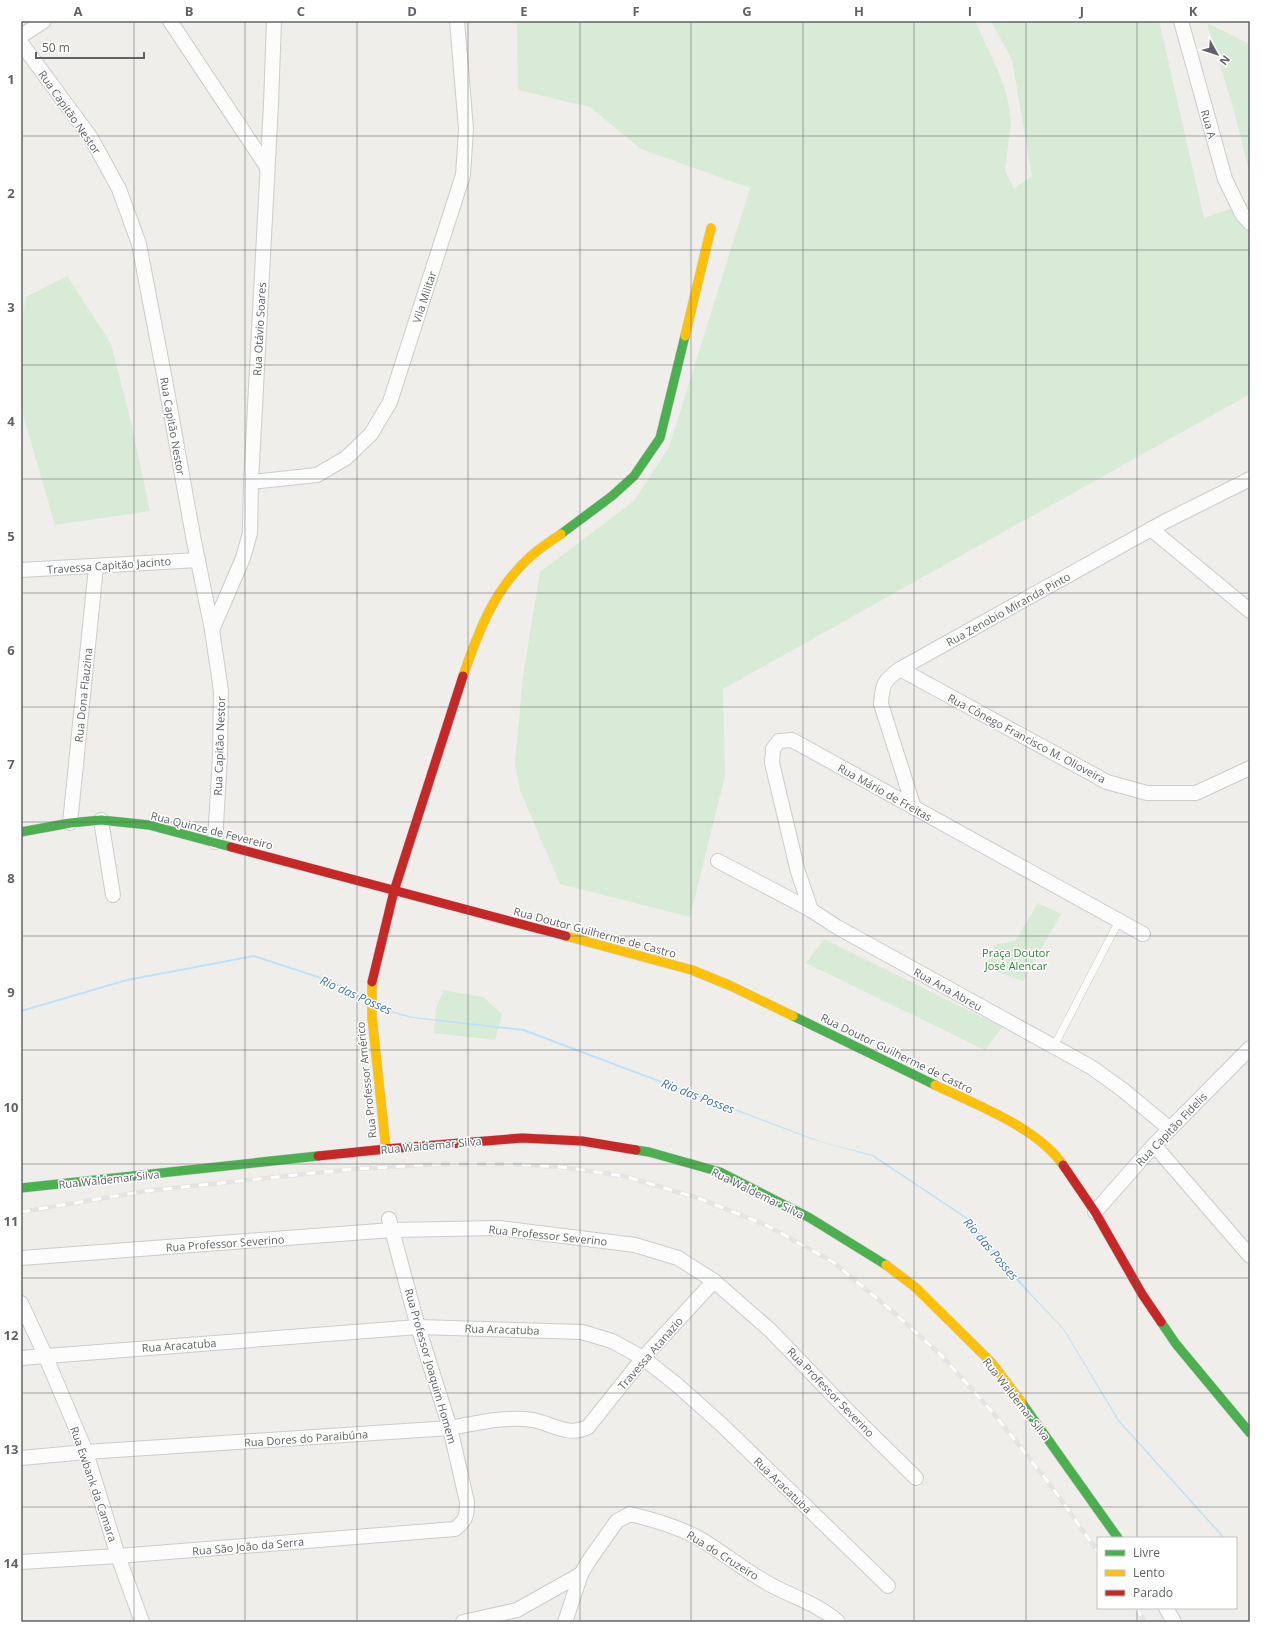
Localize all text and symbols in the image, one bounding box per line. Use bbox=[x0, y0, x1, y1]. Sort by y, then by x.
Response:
text: A bbox=[74, 2, 83, 20]
text: B bbox=[185, 2, 194, 20]
text: C bbox=[297, 2, 305, 20]
text: D bbox=[407, 2, 417, 20]
text: E bbox=[520, 2, 528, 20]
text: F bbox=[632, 2, 640, 20]
text: G bbox=[742, 2, 752, 20]
text: H bbox=[854, 2, 864, 20]
text: I bbox=[968, 2, 972, 20]
text: J bbox=[1079, 2, 1084, 20]
text: K bbox=[1189, 2, 1198, 20]
scale bar bbox=[36, 34, 144, 60]
north arrow bbox=[1197, 34, 1237, 74]
text: 50 m bbox=[42, 39, 70, 56]
text: N bbox=[1217, 52, 1234, 69]
street label: Rua Capitão Nestor bbox=[35, 67, 105, 157]
text: 1 bbox=[7, 70, 15, 88]
street label: Rua A bbox=[1198, 108, 1220, 140]
text: 2 bbox=[7, 184, 15, 202]
street label: Vila Militar bbox=[409, 269, 440, 325]
street label: Rua Otávio Soares bbox=[249, 282, 269, 376]
text: 3 bbox=[7, 298, 15, 316]
street label: Rua Capitão Nestor bbox=[157, 376, 189, 477]
text: 4 bbox=[7, 412, 15, 430]
text: 5 bbox=[7, 527, 15, 545]
street label: Travessa Capitão Jacinto bbox=[47, 553, 172, 577]
street label: Rua Zenobio Miranda Pinto bbox=[943, 568, 1073, 649]
text: 6 bbox=[7, 641, 15, 659]
street label: Rua Dona Flauzina bbox=[71, 647, 95, 743]
street label: Rua Cônego Francisco M. Olioveira bbox=[945, 690, 1109, 786]
street label: Rua Capitão Nestor bbox=[210, 696, 228, 796]
text: 7 bbox=[7, 755, 15, 773]
street label: Rua Mário de Freitas bbox=[835, 760, 935, 824]
street label: Rua Quinze de Fevereiro bbox=[149, 808, 275, 853]
text: 8 bbox=[7, 869, 15, 887]
street label: Rua Doutor Guilherme de Castro bbox=[512, 903, 678, 961]
park label: Praça Doutor José Alencar bbox=[982, 945, 1050, 973]
street label: Rua Ana Abreu bbox=[911, 964, 985, 1014]
water label: Rio das Posses bbox=[317, 972, 395, 1018]
text: 9 bbox=[7, 983, 15, 1001]
street label: Rua Doutor Guilherme de Castro bbox=[818, 1009, 976, 1097]
street label: Rua Professor Américo bbox=[352, 1021, 380, 1139]
water label: Rio das Posses bbox=[659, 1074, 737, 1118]
street label: Rua Capitão Fidelis bbox=[1132, 1089, 1210, 1169]
text: 10 bbox=[4, 1098, 18, 1116]
street label: Rua Waldemar Silva bbox=[380, 1133, 482, 1157]
street label: Rua Waldemar Silva bbox=[709, 1164, 807, 1222]
street label: Rua Waldemar Silva bbox=[58, 1166, 160, 1192]
text: 11 bbox=[4, 1212, 18, 1230]
water label: Rio das Posses bbox=[960, 1214, 1022, 1284]
street label: Rua Professor Severino bbox=[488, 1221, 608, 1249]
street label: Rua Professor Severino bbox=[165, 1231, 285, 1255]
street label: Rua Professor Joaquim Homem bbox=[402, 1287, 460, 1445]
street label: Travessa Atanazio bbox=[614, 1313, 686, 1393]
street label: Rua Aracatuba bbox=[464, 1320, 540, 1338]
text: 12 bbox=[4, 1326, 19, 1344]
street label: Rua Aracatuba bbox=[141, 1335, 217, 1355]
street label: Rua Professor Severino bbox=[784, 1344, 878, 1440]
street label: Rua Waldemar Silva bbox=[980, 1354, 1054, 1444]
street label: Rua Ewbank da Camara bbox=[67, 1424, 121, 1544]
street label: Rua Dores do Paraibúna bbox=[243, 1426, 369, 1450]
text: 13 bbox=[4, 1440, 18, 1458]
street label: Rua Aracatuba bbox=[751, 1454, 815, 1516]
street label: Rua do Cruzeiro bbox=[684, 1527, 762, 1583]
street label: Rua São João da Serra bbox=[191, 1534, 305, 1558]
legend bbox=[1097, 1537, 1237, 1609]
text: Livre bbox=[1133, 1544, 1160, 1561]
text: 14 bbox=[4, 1554, 19, 1572]
text: Lento bbox=[1133, 1564, 1165, 1581]
text: Parado bbox=[1133, 1584, 1173, 1601]

